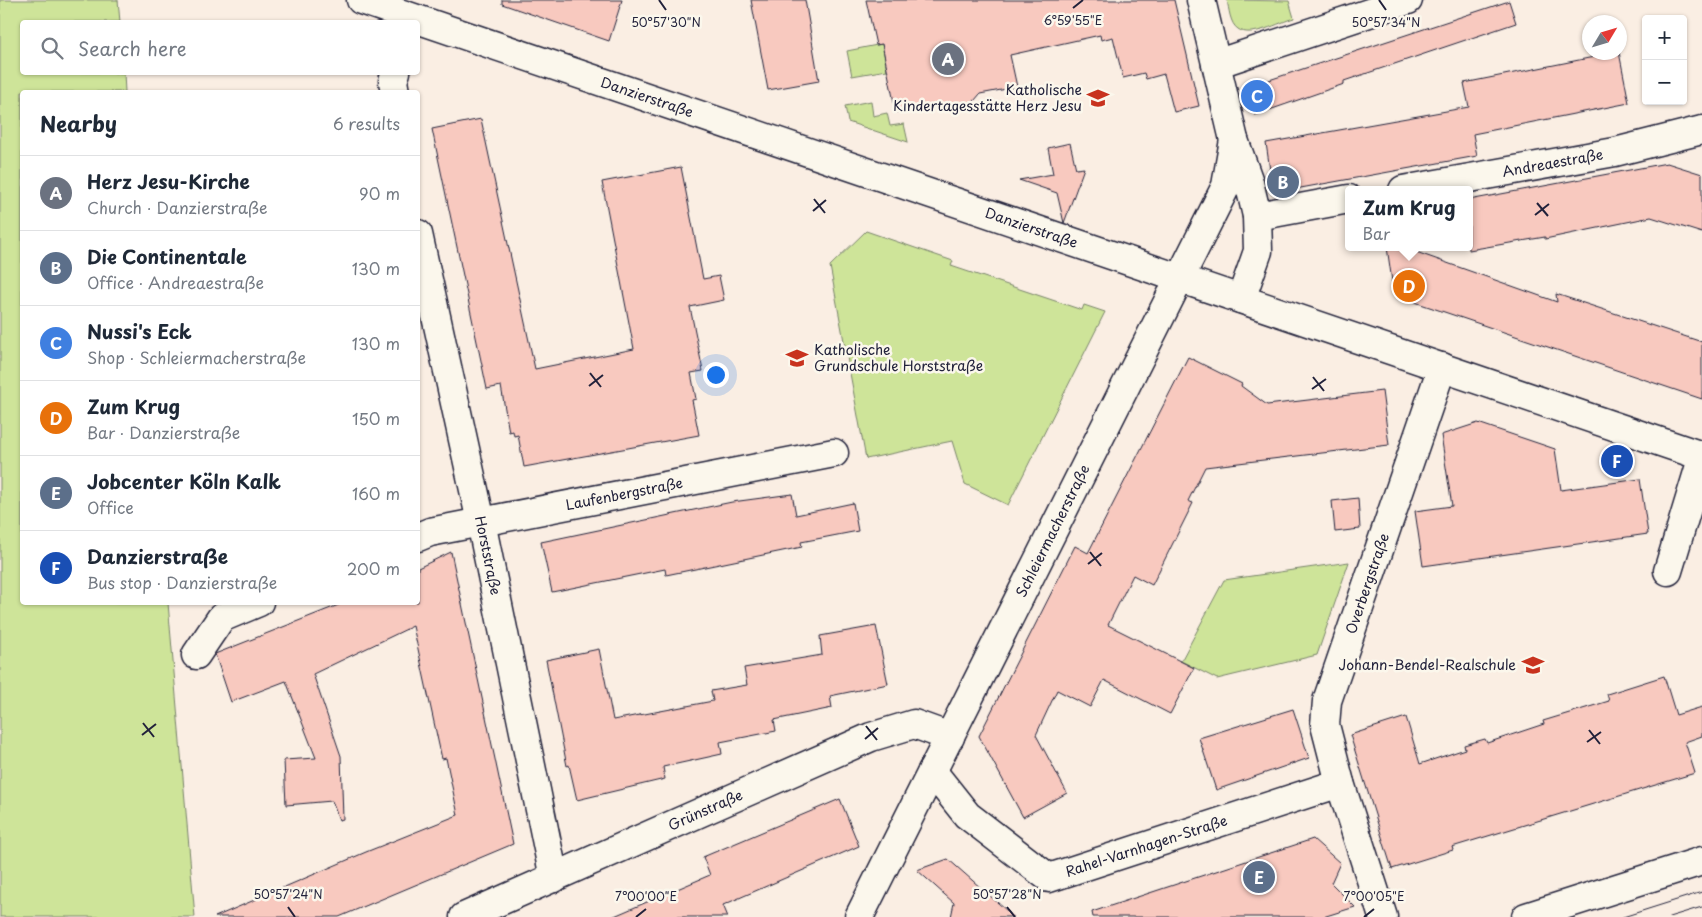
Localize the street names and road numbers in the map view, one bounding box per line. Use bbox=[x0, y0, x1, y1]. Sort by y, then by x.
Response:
street label: Danzierstraße bbox=[598, 71, 696, 122]
street label: Andreaestraße bbox=[1500, 143, 1605, 182]
street label: Danzierstraße bbox=[982, 202, 1081, 253]
street label: Schleiermacherstraße bbox=[1010, 461, 1095, 601]
street label: Laufenbergstraße bbox=[564, 472, 685, 515]
street label: Horststraße bbox=[470, 514, 507, 597]
street label: Overbergstraße bbox=[1340, 530, 1394, 637]
street label: Grünstraße bbox=[665, 784, 746, 835]
street label: Rahel-Varnhagen-Straße bbox=[1062, 810, 1230, 882]

